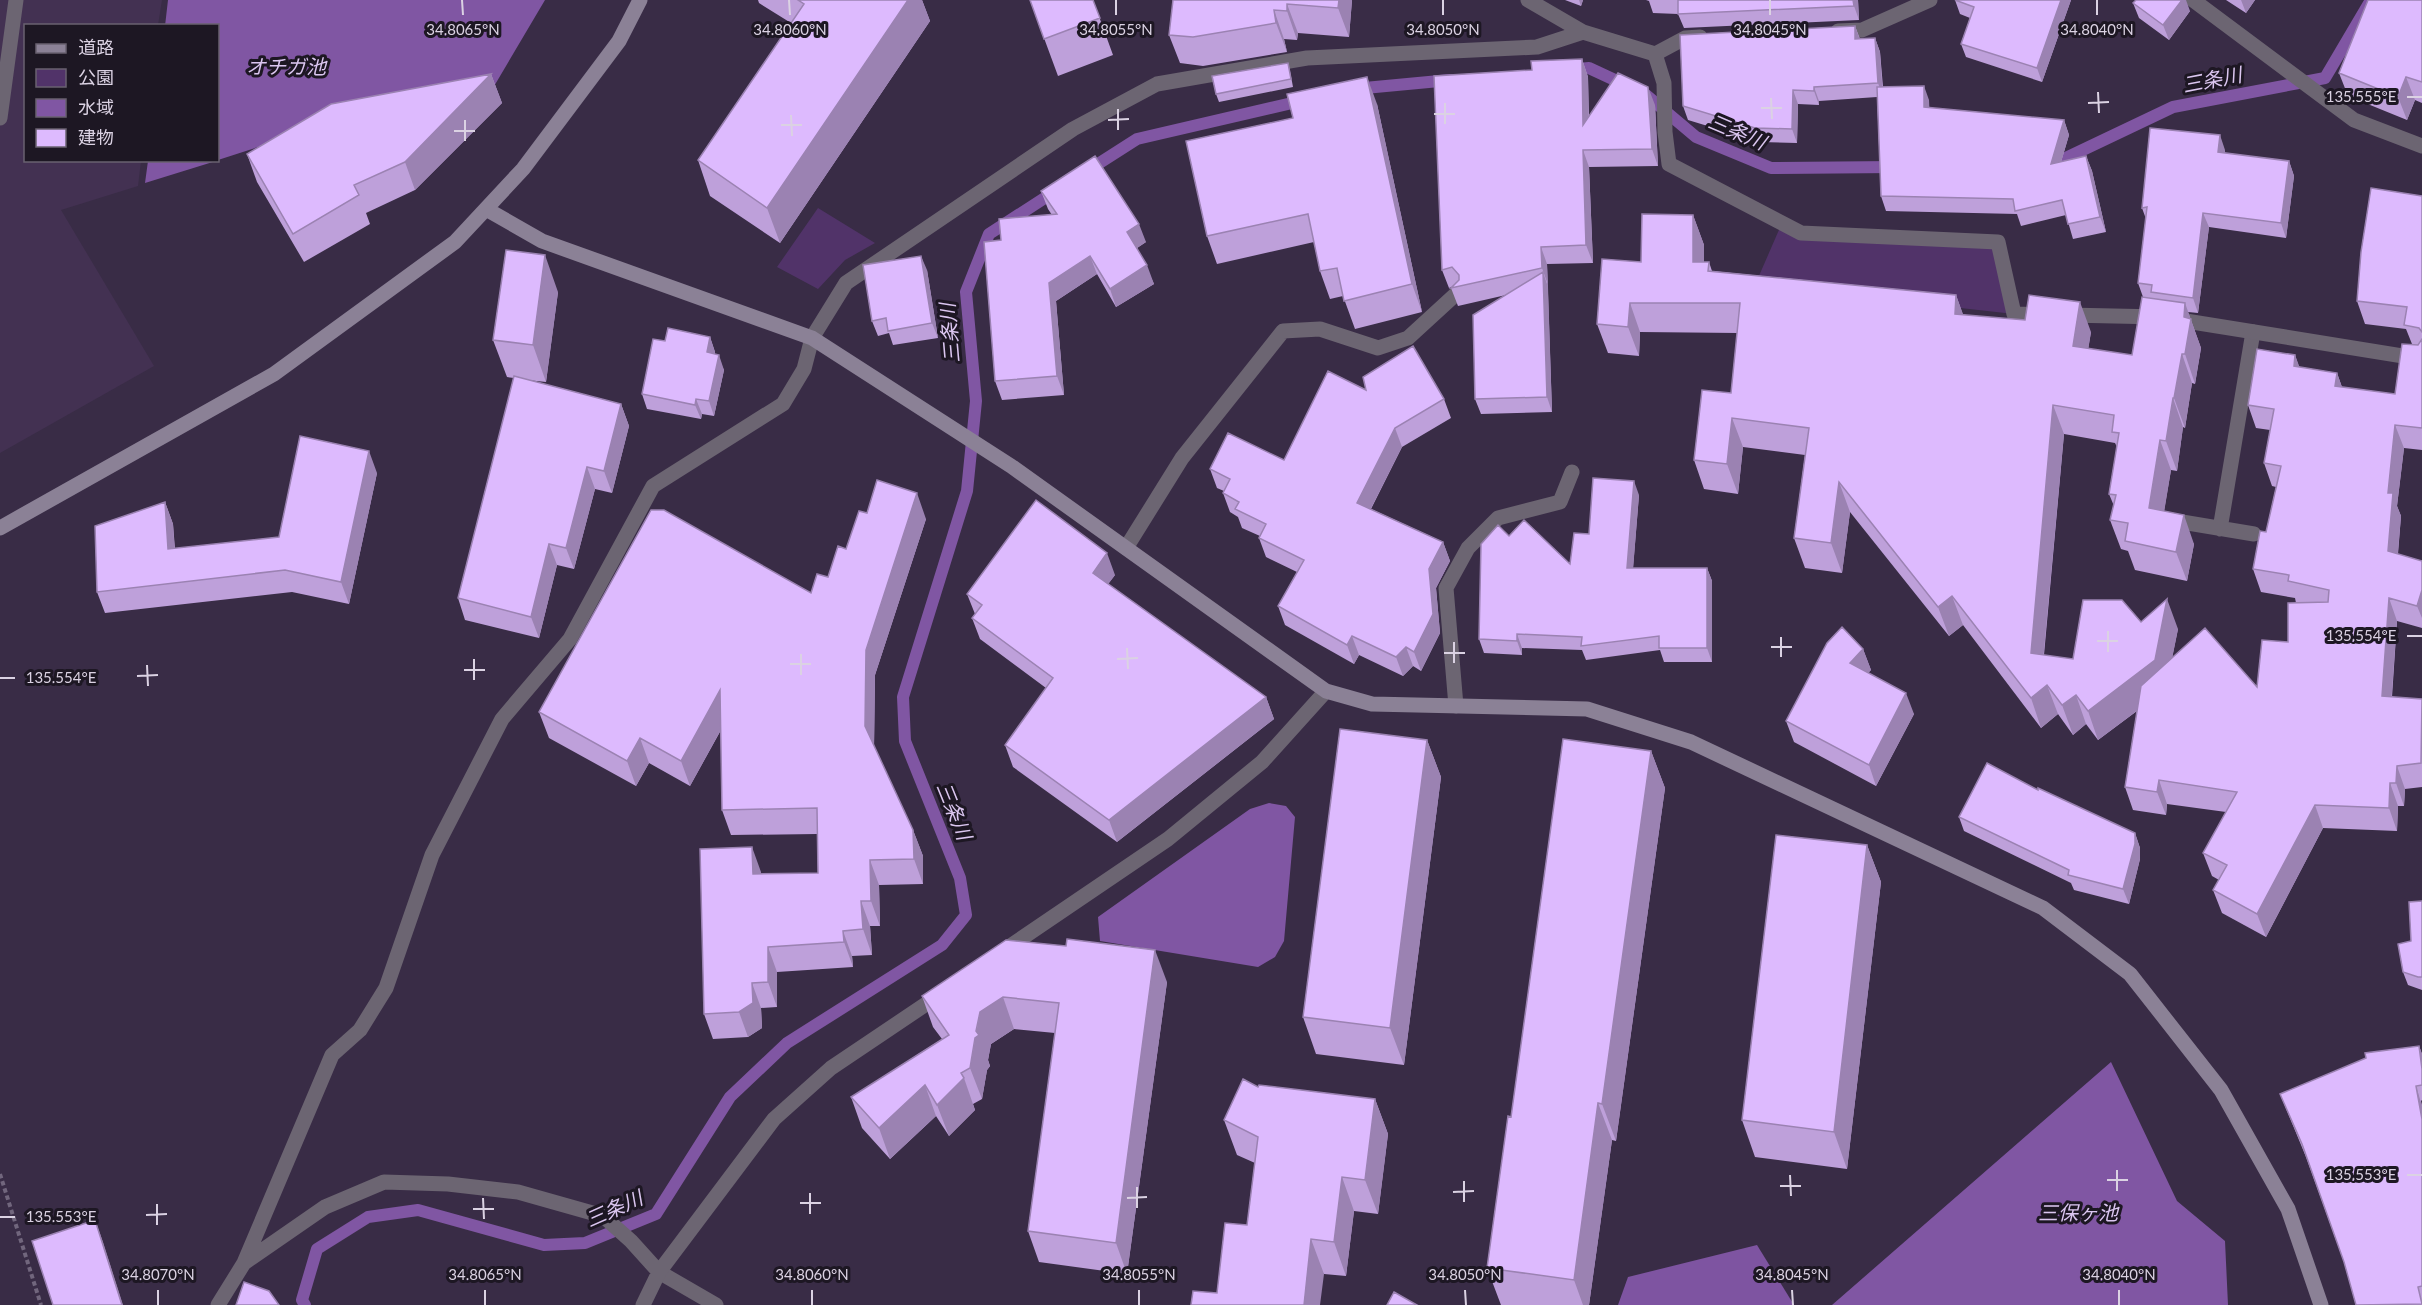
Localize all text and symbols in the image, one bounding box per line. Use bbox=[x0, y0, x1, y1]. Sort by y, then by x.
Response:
text: 34.8065°N bbox=[426, 20, 500, 38]
text: 34.8060°N bbox=[753, 20, 827, 38]
text: 34.8055°N bbox=[1079, 20, 1153, 38]
text: 34.8050°N bbox=[1406, 20, 1480, 38]
text: 34.8045°N bbox=[1733, 20, 1807, 38]
text: 34.8040°N bbox=[2060, 20, 2134, 38]
legend bbox=[24, 24, 219, 162]
text: 道路 bbox=[78, 36, 114, 58]
water label: オチガ池 bbox=[246, 54, 328, 78]
water label: 三条川 bbox=[2180, 61, 2246, 97]
text: 公園 bbox=[78, 66, 114, 88]
text: 135.555°E bbox=[2326, 87, 2396, 105]
text: 水域 bbox=[78, 96, 114, 118]
water label: 三条川 bbox=[1705, 108, 1772, 155]
text: 建物 bbox=[78, 126, 114, 148]
water label: 三条川 bbox=[934, 300, 964, 364]
text: 135.554°E bbox=[2326, 626, 2396, 644]
text: 135.554°E bbox=[26, 668, 96, 686]
water label: 三条川 bbox=[933, 778, 978, 845]
text: 135.553°E bbox=[2326, 1165, 2396, 1183]
water label: 三条川 bbox=[581, 1184, 648, 1231]
water label: 三保ヶ池 bbox=[2038, 1200, 2120, 1224]
text: 135.553°E bbox=[26, 1207, 96, 1225]
text: 34.8070°N bbox=[121, 1265, 195, 1283]
text: 34.8065°N bbox=[448, 1265, 522, 1283]
text: 34.8060°N bbox=[775, 1265, 849, 1283]
text: 34.8055°N bbox=[1102, 1265, 1176, 1283]
text: 34.8050°N bbox=[1428, 1265, 1502, 1283]
text: 34.8045°N bbox=[1755, 1265, 1829, 1283]
text: 34.8040°N bbox=[2082, 1265, 2156, 1283]

